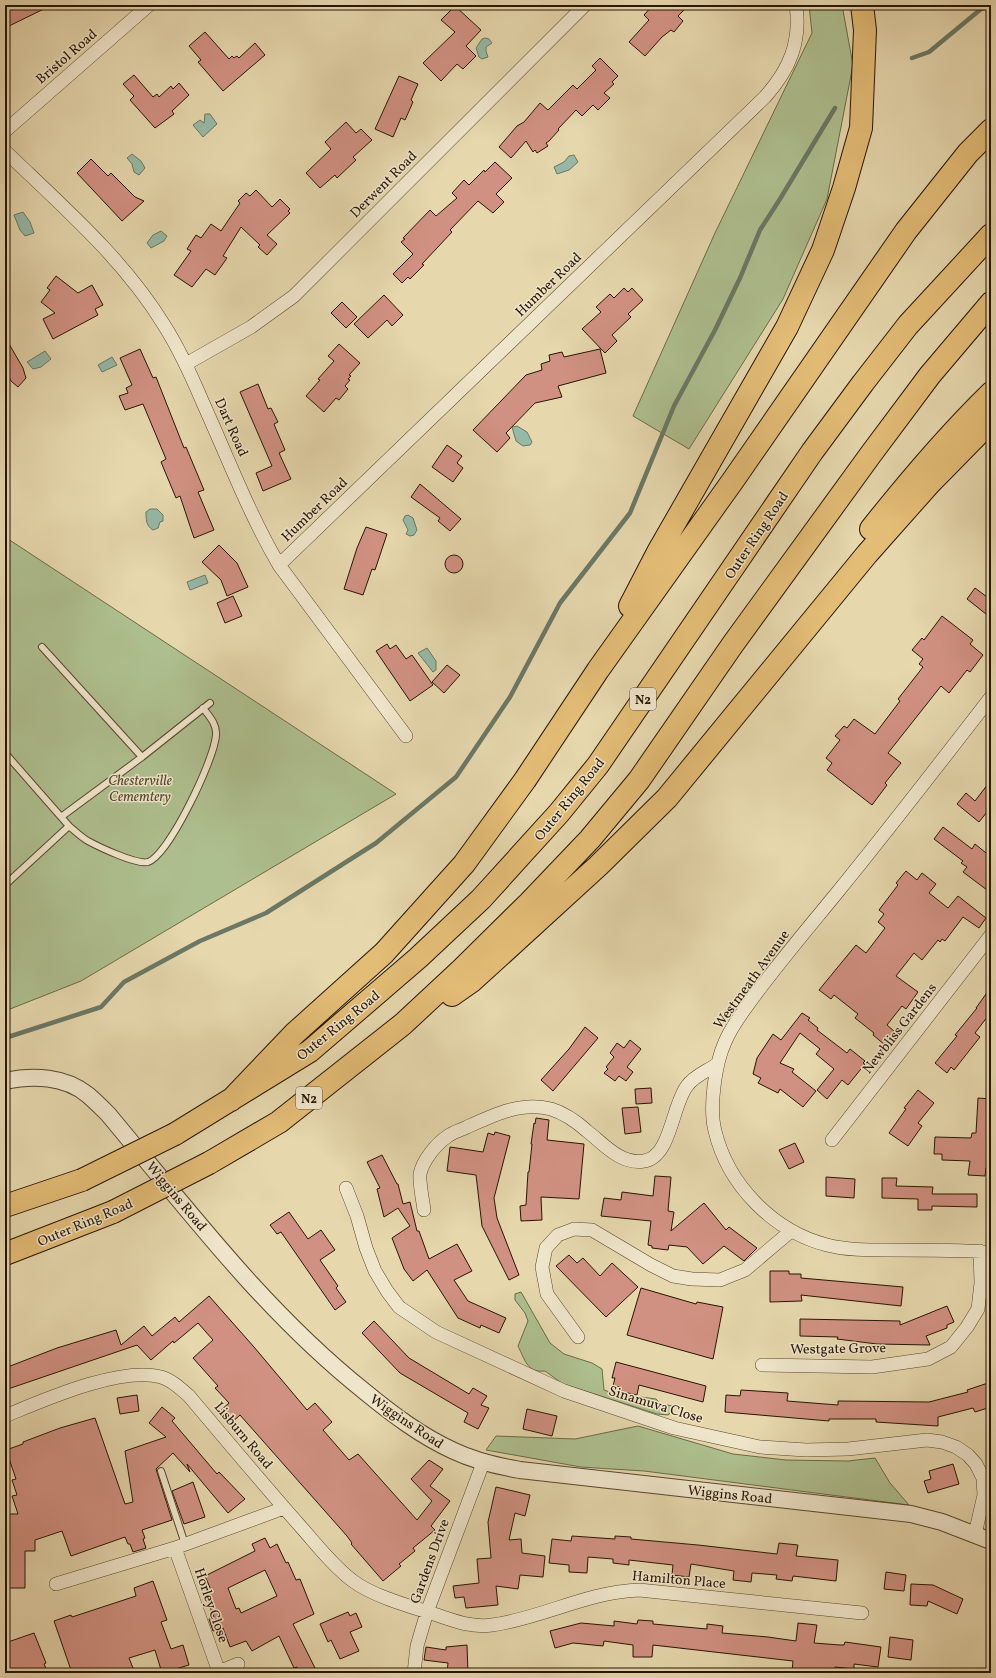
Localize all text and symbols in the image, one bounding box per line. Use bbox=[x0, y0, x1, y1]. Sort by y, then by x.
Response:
street label: Bristol Road bbox=[32, 25, 102, 89]
street label: Derwent Road bbox=[346, 147, 422, 223]
street label: Humber Road bbox=[512, 249, 586, 322]
street label: Dart Road bbox=[209, 395, 252, 460]
street label: Humber Road bbox=[278, 474, 352, 547]
street label: Outer Ring Road bbox=[721, 488, 794, 583]
road number: N2 bbox=[630, 688, 656, 710]
street label: Outer Ring Road bbox=[531, 754, 610, 846]
park label: Chesterville Cememtery bbox=[108, 772, 172, 807]
street label: Westmeath Avenue bbox=[710, 926, 795, 1033]
street label: Newbliss Gardens bbox=[859, 980, 942, 1078]
street label: Outer Ring Road bbox=[293, 987, 385, 1066]
road number: N2 bbox=[296, 1087, 322, 1109]
street label: Wiggins Road bbox=[141, 1158, 211, 1236]
street label: Outer Ring Road bbox=[35, 1195, 136, 1252]
street label: Westgate Grove bbox=[790, 1339, 886, 1360]
street label: Sinamuva Close bbox=[606, 1382, 705, 1429]
street label: Wiggins Road bbox=[366, 1391, 447, 1454]
street label: Lisburn Road bbox=[209, 1398, 277, 1474]
street label: Wiggins Road bbox=[687, 1482, 773, 1509]
street label: Gardens Drive bbox=[406, 1516, 455, 1607]
street label: Horley Close bbox=[189, 1566, 232, 1646]
street label: Hamilton Place bbox=[631, 1567, 727, 1594]

